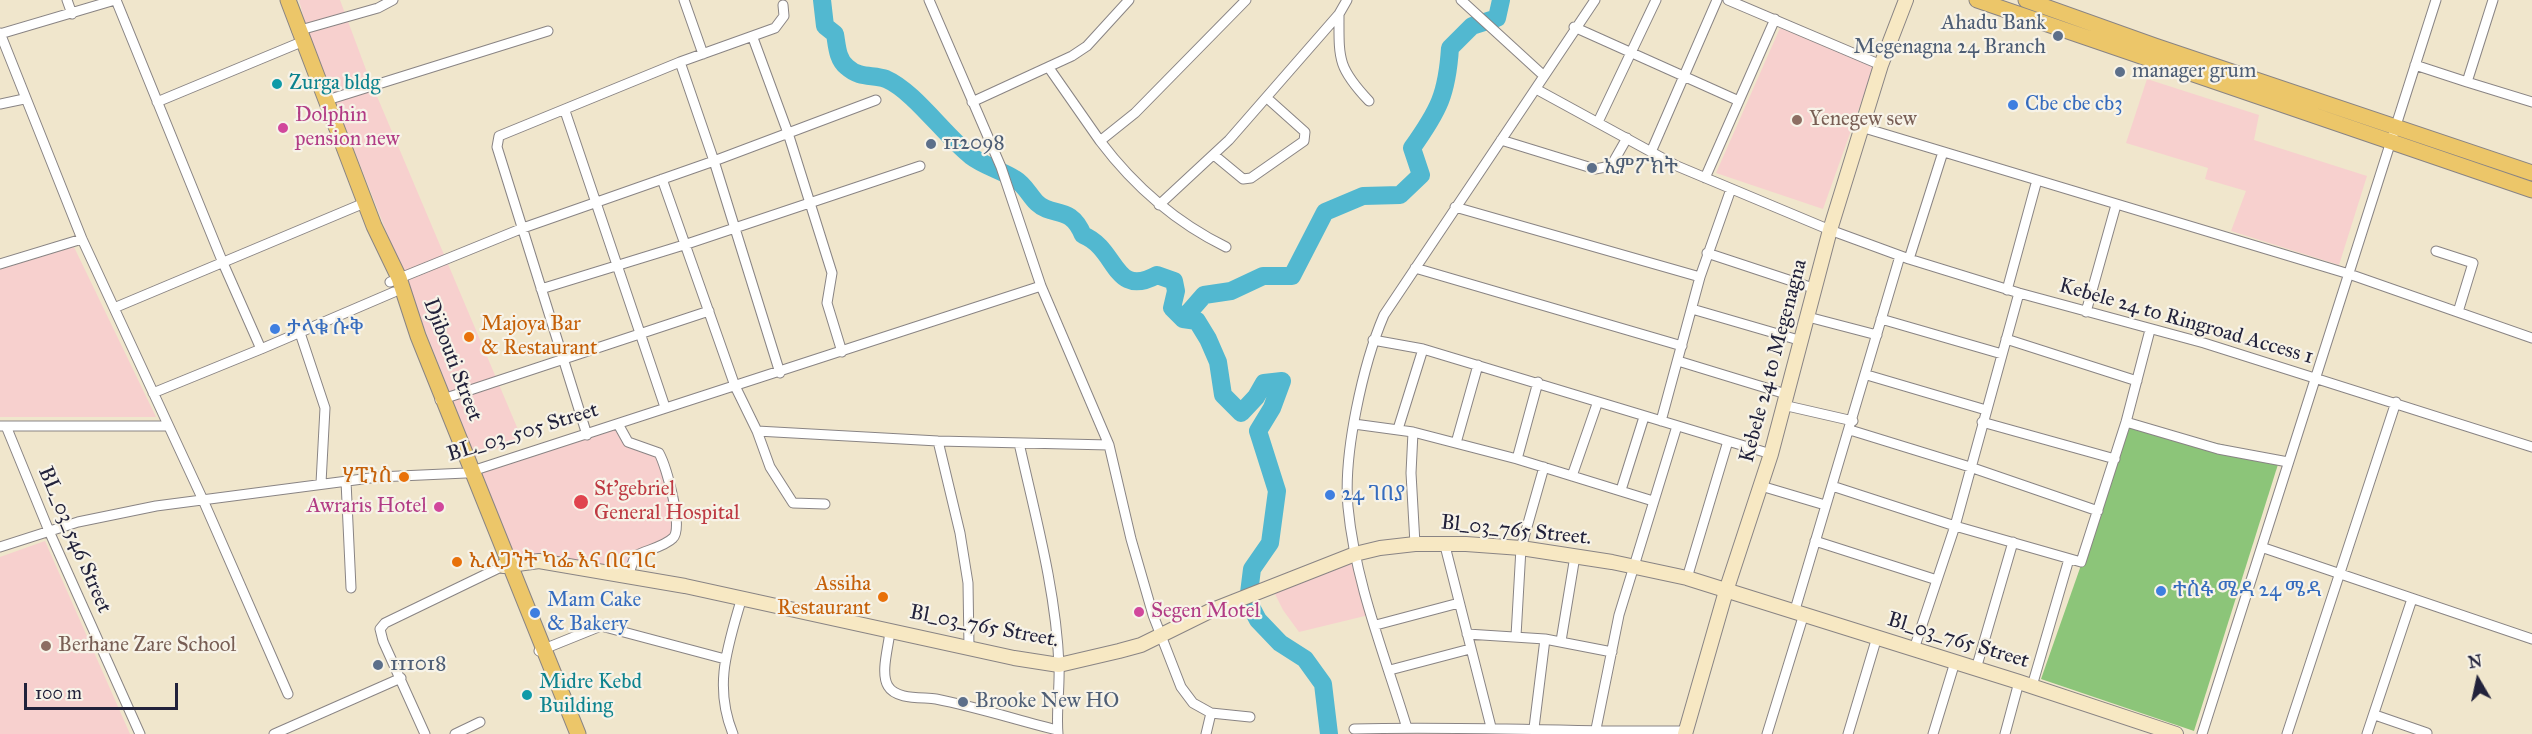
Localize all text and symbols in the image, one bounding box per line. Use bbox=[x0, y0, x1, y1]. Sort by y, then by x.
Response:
place label: Ahadu Bank Megenagna 24 Branch bbox=[1853, 11, 2046, 61]
marker: Ahadu Bank Megenagna 24 Branch bbox=[2051, 29, 2065, 43]
place label: manager grum bbox=[2132, 59, 2256, 85]
marker: manager grum bbox=[2113, 65, 2127, 79]
place label: Zurga bldg bbox=[289, 71, 380, 97]
marker: Zurga bldg bbox=[270, 77, 284, 91]
place label: Cbe cbe cb3 bbox=[2025, 92, 2123, 118]
marker: Cbe cbe cb3 bbox=[2006, 98, 2020, 112]
place label: Dolphin pension new bbox=[295, 103, 399, 153]
place label: Yenegew sew bbox=[1809, 107, 1917, 133]
marker: Yenegew sew bbox=[1790, 113, 1804, 127]
marker: Dolphin pension new bbox=[276, 121, 290, 135]
place label: 112098 bbox=[943, 131, 1005, 157]
marker: 112098 bbox=[924, 137, 938, 151]
place label: ኢምፖክት bbox=[1604, 155, 1678, 181]
marker: ኢምፖክት bbox=[1585, 161, 1599, 175]
street label: Kebele 24 to Megenagna bbox=[1735, 257, 1813, 465]
street label: Kebele 24 to Ringroad Access 1 bbox=[2056, 274, 2316, 370]
street label: Djibouti Street bbox=[417, 295, 487, 425]
place label: Majoya Bar & Restaurant bbox=[481, 312, 597, 362]
place label: ታላቁ ሱቅ bbox=[287, 316, 363, 342]
marker: ታላቁ ሱቅ bbox=[268, 322, 282, 336]
marker: Majoya Bar & Restaurant bbox=[462, 330, 476, 344]
street label: BL_03_505 Street bbox=[444, 398, 602, 468]
street label: BL_03_546 Street bbox=[32, 463, 116, 617]
place label: ሃፒነስ bbox=[342, 464, 392, 490]
marker: ሃፒነስ bbox=[397, 470, 411, 484]
place label: St'gebriel General Hospital bbox=[594, 477, 740, 527]
place label: 24 ገበያ bbox=[1342, 482, 1405, 508]
marker: 24 ገበያ bbox=[1323, 488, 1337, 502]
marker: St'gebriel General Hospital bbox=[572, 493, 590, 511]
place label: Awraris Hotel bbox=[307, 494, 427, 520]
marker: Awraris Hotel bbox=[432, 500, 446, 514]
street label: Bl_03_765 Street. bbox=[1439, 511, 1593, 551]
place label: ኢለጋንት ካፌ እና በርገር bbox=[469, 549, 656, 575]
marker: ኢለጋንት ካፌ እና በርገር bbox=[450, 555, 464, 569]
place label: Assiha Restaurant bbox=[777, 572, 871, 622]
place label: ተስፋ ሜዳ 24 ሜዳ bbox=[2173, 578, 2322, 604]
marker: ተስፋ ሜዳ 24 ሜዳ bbox=[2154, 584, 2168, 598]
place label: Mam Cake & Bakery bbox=[547, 588, 641, 638]
marker: Assiha Restaurant bbox=[876, 590, 890, 604]
place label: Segen Motel bbox=[1151, 599, 1260, 625]
street label: Bl_03_765 Street. bbox=[907, 600, 1061, 654]
marker: Segen Motel bbox=[1132, 605, 1146, 619]
marker: Mam Cake & Bakery bbox=[528, 606, 542, 620]
street label: Bl_03_765 Street bbox=[1884, 607, 2032, 675]
place label: Berhane Zare School bbox=[58, 633, 236, 659]
marker: Berhane Zare School bbox=[39, 639, 53, 653]
north arrow bbox=[2448, 650, 2508, 710]
text: N bbox=[2467, 651, 2483, 672]
place label: 111018 bbox=[390, 652, 446, 678]
marker: 111018 bbox=[371, 658, 385, 672]
place label: Midre Kebd Building bbox=[539, 670, 642, 720]
scale bar bbox=[27, 671, 182, 709]
text: 100 m bbox=[35, 682, 82, 704]
marker: Midre Kebd Building bbox=[520, 688, 534, 702]
place label: Brooke New HO bbox=[975, 689, 1119, 715]
marker: Brooke New HO bbox=[956, 695, 970, 709]

